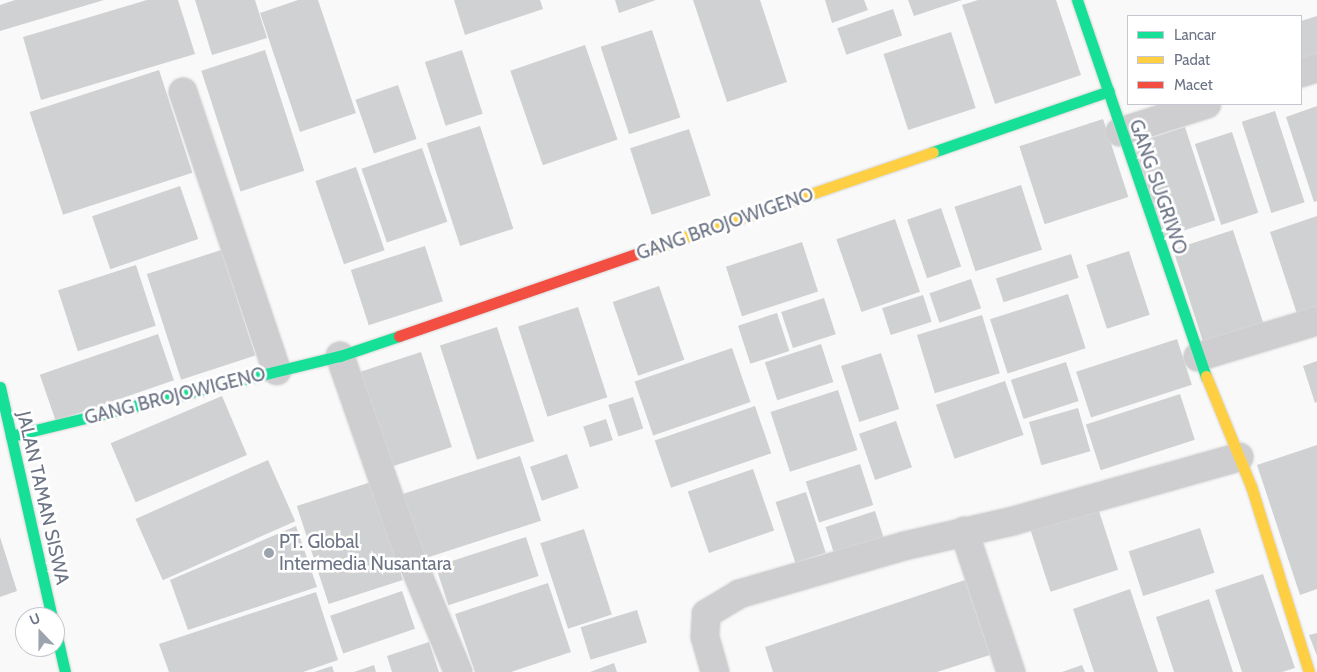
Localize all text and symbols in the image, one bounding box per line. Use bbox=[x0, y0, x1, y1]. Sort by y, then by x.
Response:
legend bbox=[1127, 15, 1302, 105]
text: Lancar bbox=[1174, 26, 1216, 44]
text: Padat bbox=[1174, 51, 1210, 69]
text: Macet bbox=[1174, 76, 1213, 94]
street label: GANG SUGRIWO bbox=[1124, 116, 1192, 258]
street label: GANG BROJOWIGENO bbox=[633, 183, 817, 265]
street label: GANG BROJOWIGENO bbox=[82, 362, 268, 430]
street label: JALAN TAMAN SISWA bbox=[12, 409, 74, 587]
place label: PT. Global Intermedia Nusantara bbox=[279, 531, 452, 575]
marker: PT. Global Intermedia Nusantara bbox=[263, 547, 275, 559]
north arrow bbox=[15, 607, 65, 657]
text: U bbox=[27, 609, 43, 629]

